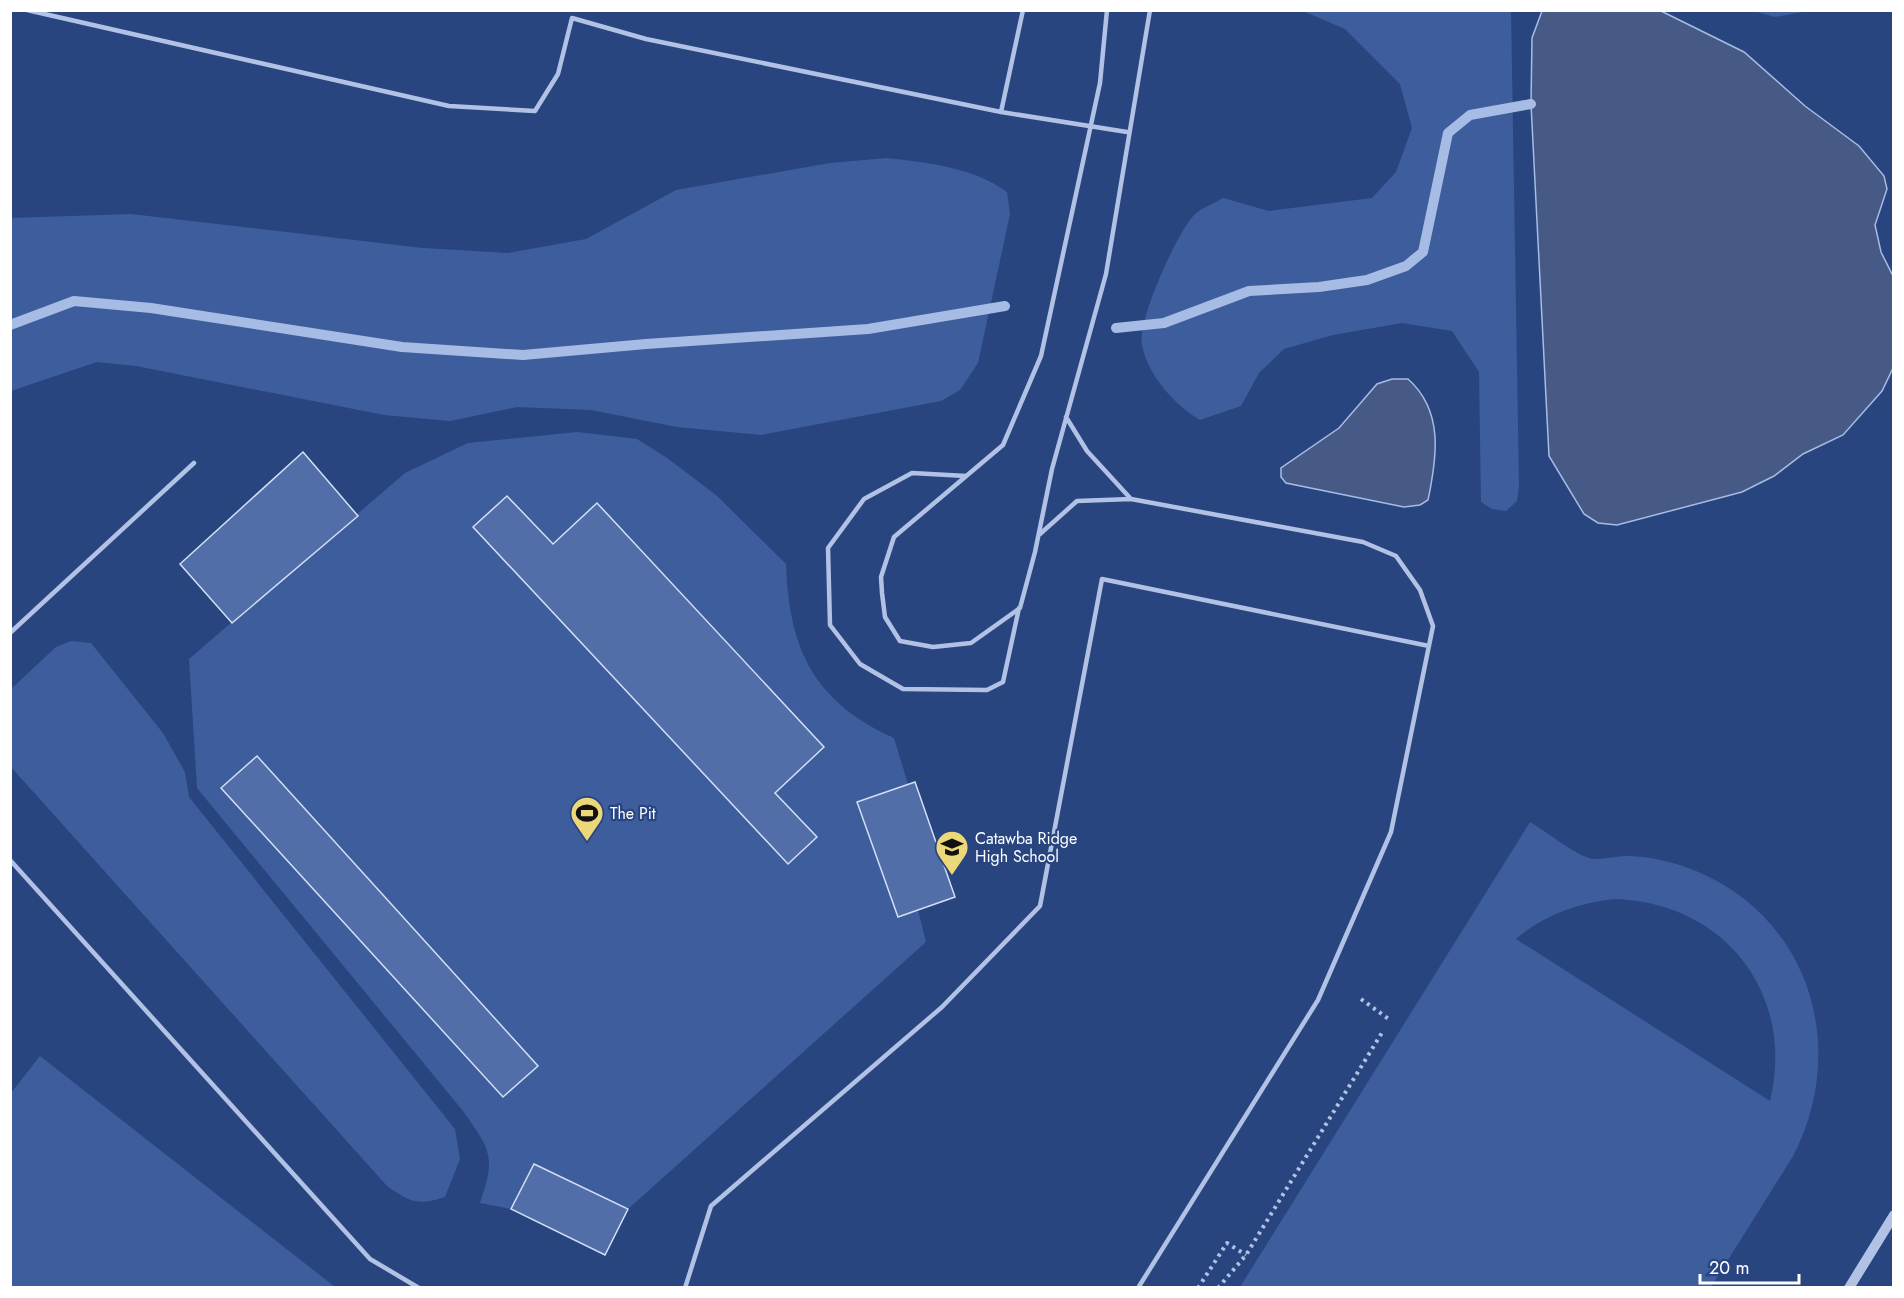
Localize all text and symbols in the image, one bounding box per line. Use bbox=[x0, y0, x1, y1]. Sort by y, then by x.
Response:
sports icon: The Pit bbox=[569, 795, 605, 842]
place label: The Pit bbox=[610, 802, 656, 825]
place label: Catawba Ridge High School bbox=[975, 827, 1077, 868]
school or university icon: Catawba Ridge High School bbox=[934, 829, 970, 876]
scale bar bbox=[1700, 1247, 1799, 1285]
text: 20 m bbox=[1709, 1255, 1749, 1281]

